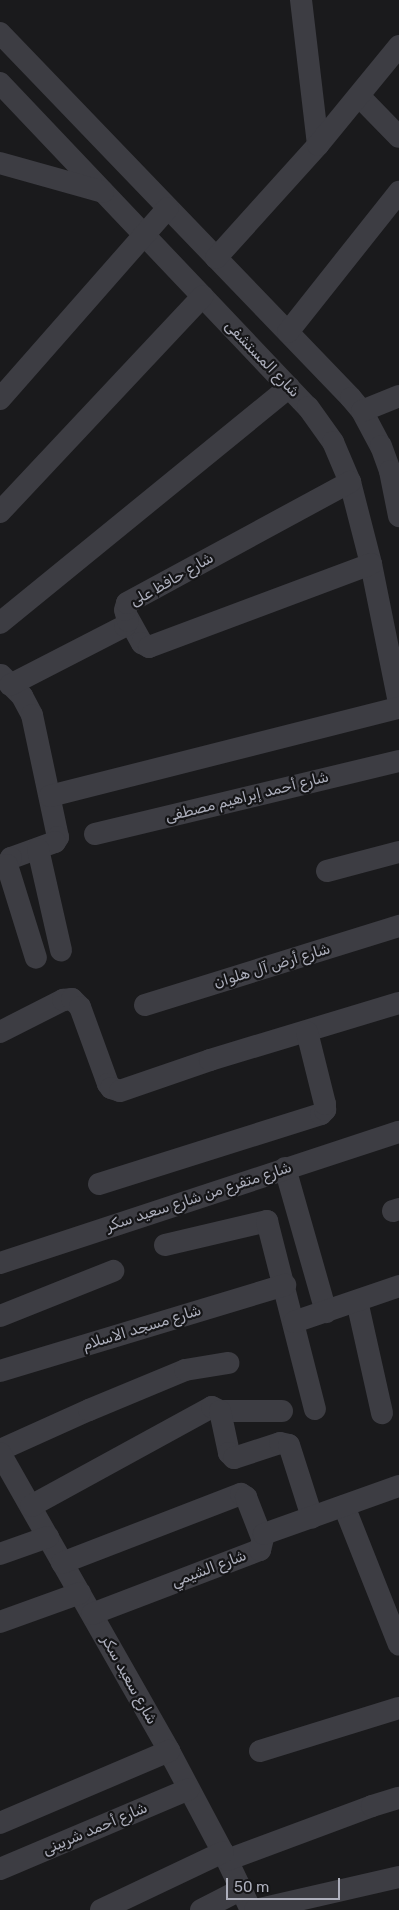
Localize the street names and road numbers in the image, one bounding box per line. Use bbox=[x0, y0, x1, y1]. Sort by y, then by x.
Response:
street label: شارع المستشفى bbox=[221, 317, 303, 401]
street label: شارع حافظ على bbox=[127, 549, 217, 611]
street label: شارع أحمد إبراهيم مصطفى bbox=[163, 768, 331, 826]
street label: شارع أرض آل هلوان bbox=[212, 940, 332, 992]
street label: شارع متفرع من شارع سعيد سكر bbox=[104, 1158, 294, 1236]
street label: شارع مسجد الاسلام bbox=[81, 1301, 203, 1355]
street label: شارع الشيمي bbox=[169, 1546, 249, 1592]
street label: شارع سعيد سكر bbox=[97, 1632, 161, 1728]
street label: شارع أحمد شربينى bbox=[40, 1799, 150, 1859]

